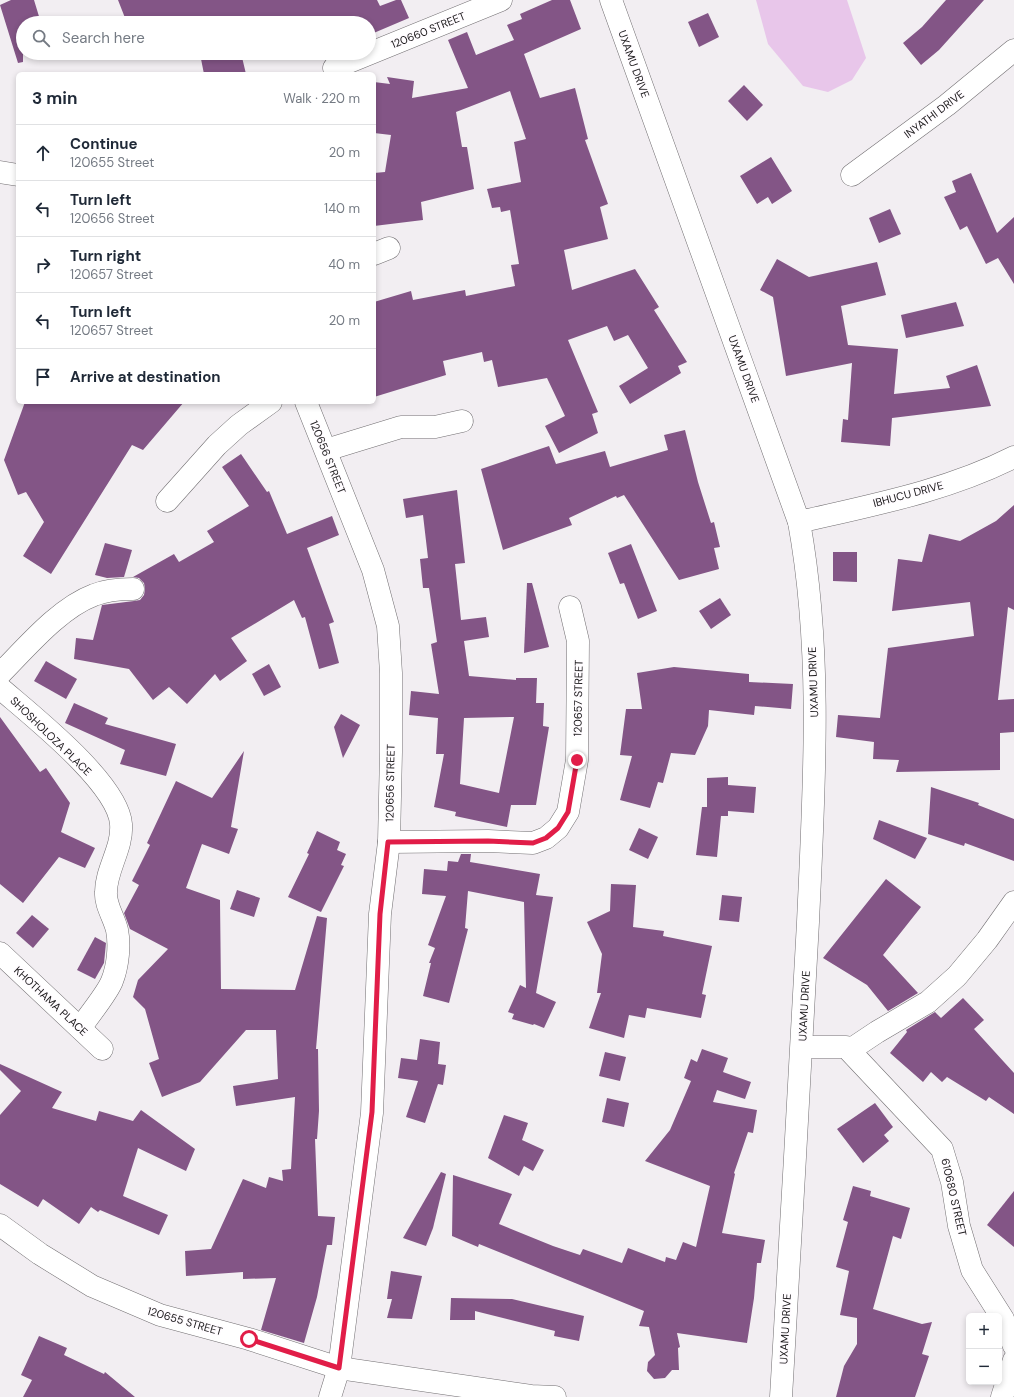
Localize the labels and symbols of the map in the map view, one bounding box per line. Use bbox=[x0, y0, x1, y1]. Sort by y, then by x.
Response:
street label: 120660 STREET bbox=[389, 9, 467, 51]
street label: UXAMU DRIVE bbox=[615, 28, 653, 100]
street label: INYATHI DRIVE bbox=[901, 87, 967, 141]
street label: UXAMU DRIVE bbox=[725, 333, 763, 405]
street label: 120656 STREET bbox=[307, 418, 349, 496]
street label: IBHUCU DRIVE bbox=[871, 478, 945, 510]
street label: UXAMU DRIVE bbox=[805, 646, 821, 718]
street label: 120657 STREET bbox=[570, 660, 586, 736]
street label: SHOSHOLOZA PLACE bbox=[7, 694, 95, 778]
street label: 120656 STREET bbox=[382, 744, 398, 822]
route end bbox=[568, 751, 586, 769]
street label: KHOTHAMA PLACE bbox=[11, 963, 91, 1039]
street label: UXAMU DRIVE bbox=[795, 970, 813, 1042]
street label: 610680 STREET bbox=[938, 1157, 970, 1237]
street label: UXAMU DRIVE bbox=[776, 1293, 794, 1365]
street label: 120655 STREET bbox=[146, 1304, 224, 1338]
route start bbox=[240, 1330, 258, 1348]

